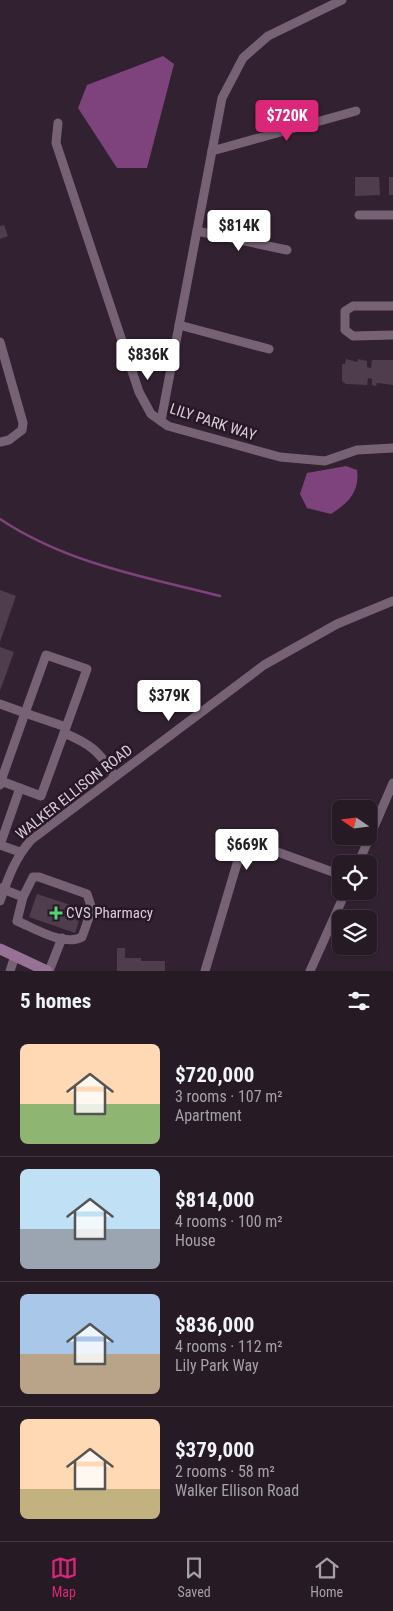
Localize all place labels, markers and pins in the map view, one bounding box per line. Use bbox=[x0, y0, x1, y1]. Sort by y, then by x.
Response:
pin: $720K bbox=[252, 100, 322, 142]
pin: $814K bbox=[204, 210, 274, 252]
pin: $836K bbox=[113, 338, 183, 381]
pin: $379K bbox=[134, 680, 204, 722]
pin: $669K bbox=[212, 828, 282, 871]
place label: CVS Pharmacy bbox=[66, 904, 153, 922]
marker: CVS Pharmacy bbox=[50, 907, 62, 919]

